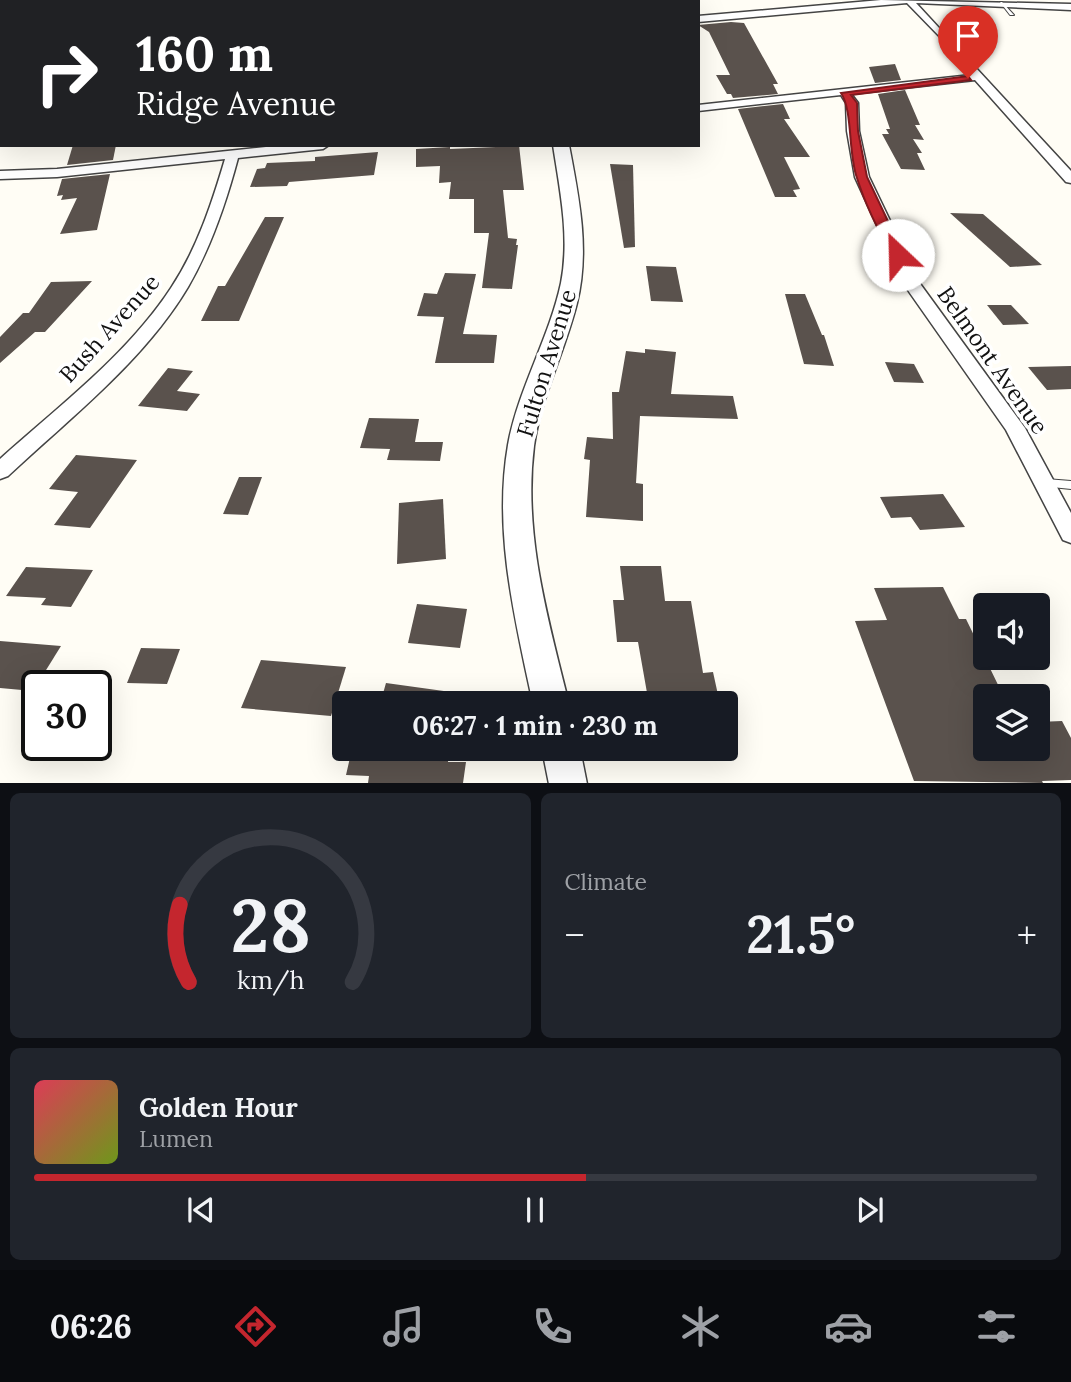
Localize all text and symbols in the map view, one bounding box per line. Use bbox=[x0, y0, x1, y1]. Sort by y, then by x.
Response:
pin bbox=[938, 6, 998, 78]
icon: arrive bbox=[949, 17, 987, 55]
text: 160 m bbox=[136, 22, 273, 84]
icon: right bbox=[21, 28, 112, 119]
text: Ridge Avenue bbox=[136, 83, 336, 124]
position arrow bbox=[861, 218, 935, 292]
street label: Bush Avenue bbox=[53, 268, 165, 388]
street label: Belmont Avenue bbox=[931, 280, 1055, 440]
street label: Fulton Avenue bbox=[510, 286, 582, 440]
map controls bbox=[973, 593, 1050, 761]
button: sound bbox=[973, 593, 1050, 670]
speed limit sign: 30 bbox=[21, 670, 112, 761]
button: layers bbox=[973, 684, 1050, 761]
text: 06:27 · 1 min · 230 m bbox=[412, 709, 658, 742]
text: Climate bbox=[565, 867, 647, 896]
text: 28 bbox=[230, 879, 310, 972]
text: 21.5° bbox=[746, 901, 855, 967]
text: − bbox=[565, 911, 585, 959]
text: + bbox=[1017, 911, 1037, 959]
text: km/h bbox=[236, 963, 304, 995]
text: Golden Hour bbox=[139, 1091, 298, 1124]
text: Lumen bbox=[139, 1124, 213, 1153]
icon: previous bbox=[182, 1191, 220, 1229]
icon: pause bbox=[516, 1191, 554, 1229]
icon: next bbox=[851, 1191, 889, 1229]
icon: directions bbox=[231, 1302, 280, 1351]
icon: music bbox=[379, 1302, 428, 1351]
icon: phone bbox=[528, 1302, 577, 1351]
icon: climate bbox=[676, 1302, 725, 1351]
icon: car bbox=[824, 1302, 873, 1351]
icon: filters bbox=[972, 1302, 1021, 1351]
text: 06:26 bbox=[50, 1306, 132, 1347]

